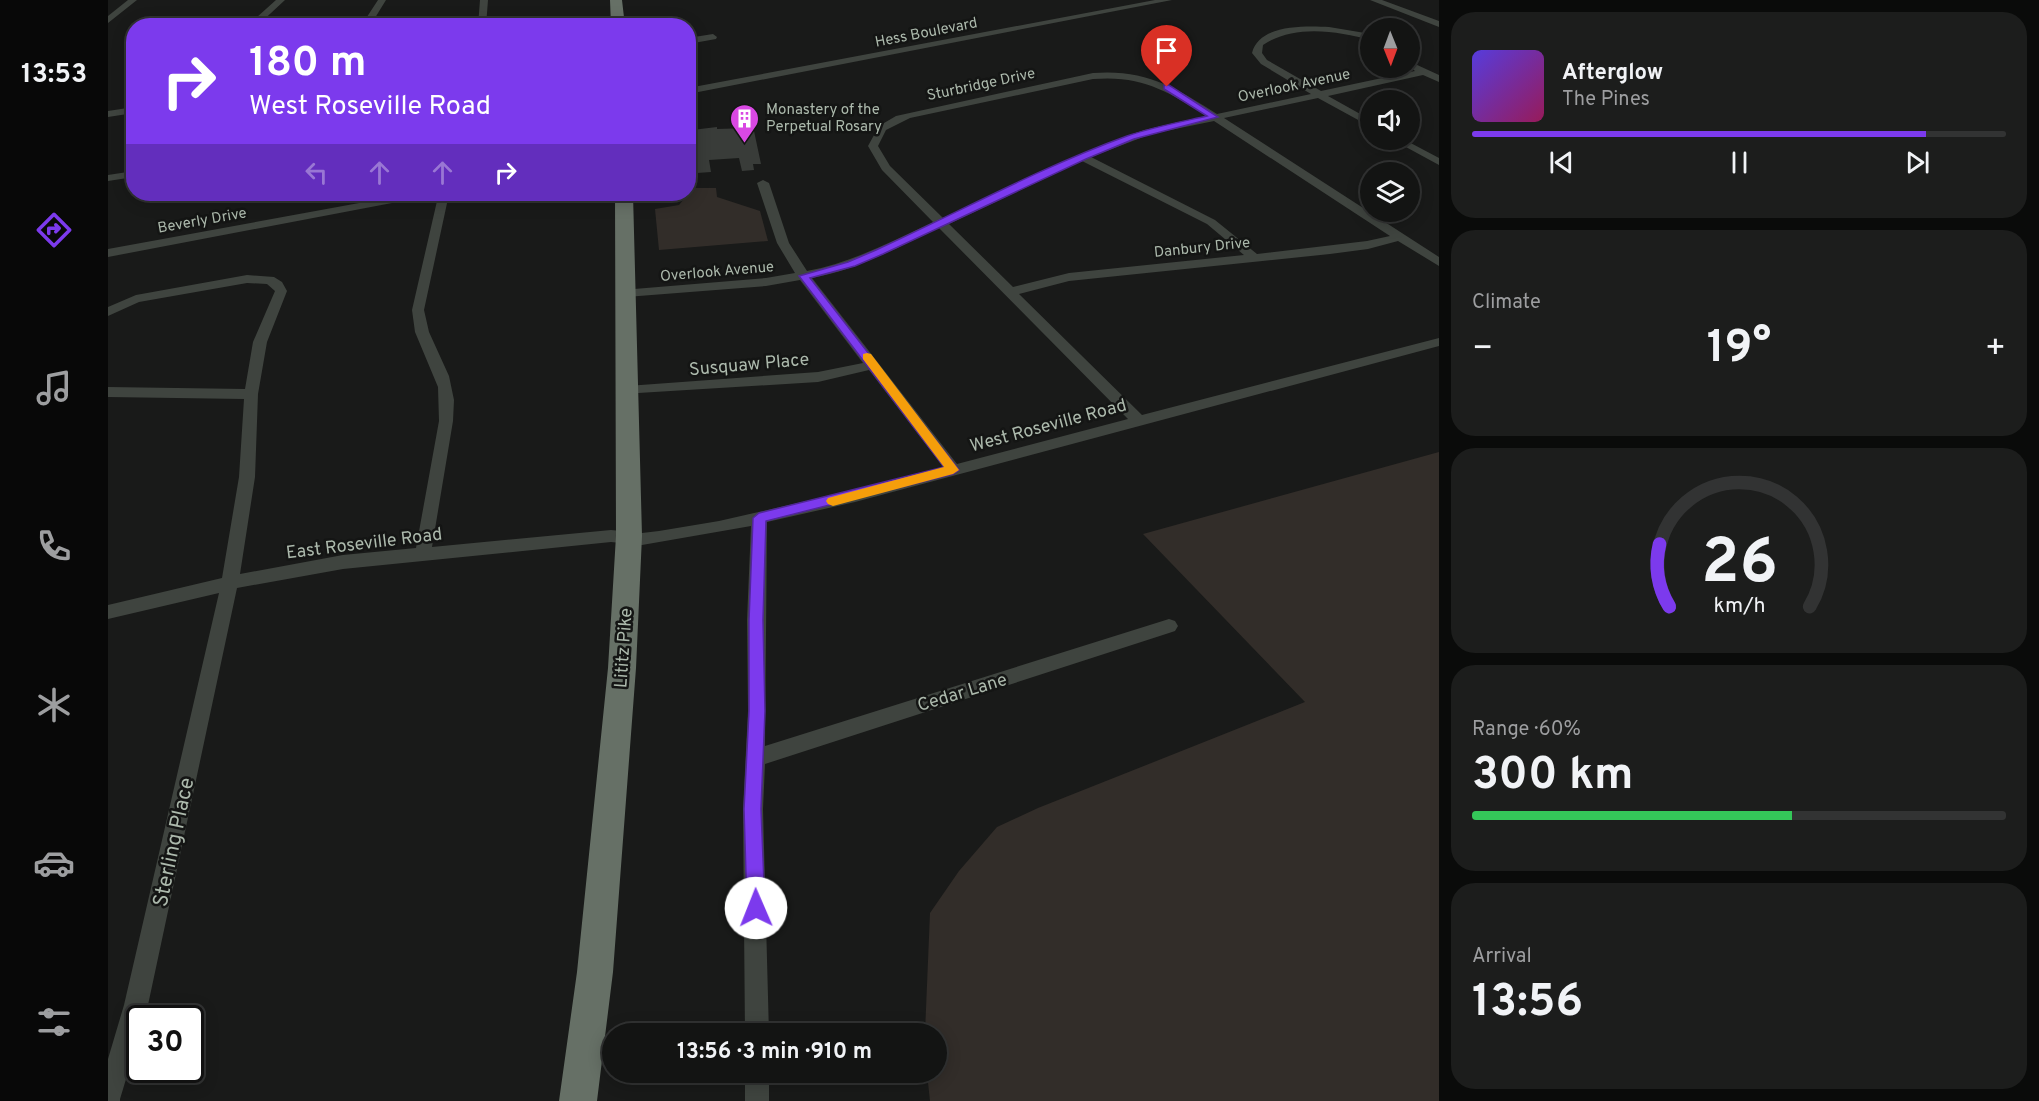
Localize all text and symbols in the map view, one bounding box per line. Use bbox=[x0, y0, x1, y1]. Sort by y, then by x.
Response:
street label: Hess Boulevard bbox=[873, 14, 979, 53]
north arrow bbox=[1360, 18, 1420, 78]
map controls bbox=[1360, 18, 1420, 222]
pin bbox=[1141, 25, 1192, 87]
icon: arrive bbox=[1150, 34, 1183, 67]
text: 180 m bbox=[249, 38, 366, 91]
icon: right bbox=[150, 42, 228, 120]
text: 13:53 bbox=[21, 58, 87, 92]
text: Afterglow bbox=[1562, 60, 1663, 87]
street label: Sturbridge Drive bbox=[925, 65, 1037, 106]
street label: Overlook Avenue bbox=[1236, 65, 1352, 108]
text: The Pines bbox=[1562, 87, 1650, 113]
text: West Roseville Road bbox=[249, 90, 491, 124]
button: sound bbox=[1360, 90, 1420, 150]
place label: Monastery of the Perpetual Rosary bbox=[766, 101, 882, 137]
building icon: Monastery of the Perpetual Rosary bbox=[729, 102, 761, 144]
icon: previous bbox=[1545, 146, 1578, 179]
icon: pause bbox=[1723, 146, 1756, 179]
icon: next bbox=[1901, 146, 1934, 179]
icon: left bbox=[300, 156, 333, 189]
icon: ahead bbox=[363, 156, 396, 189]
icon: ahead bbox=[426, 156, 459, 189]
icon: right bbox=[489, 156, 522, 189]
button: layers bbox=[1360, 162, 1420, 222]
street label: Beverly Drive bbox=[156, 204, 248, 239]
icon: directions bbox=[33, 209, 75, 251]
street label: Danbury Drive bbox=[1153, 234, 1251, 263]
street label: Overlook Avenue bbox=[659, 258, 775, 287]
text: Climate bbox=[1472, 290, 1541, 316]
text: 19° bbox=[1707, 321, 1771, 378]
text: − bbox=[1472, 329, 1493, 371]
text: + bbox=[1985, 329, 2006, 371]
street label: Susquaw Place bbox=[688, 349, 810, 382]
icon: music bbox=[33, 367, 75, 409]
street label: West Roseville Road bbox=[967, 394, 1129, 458]
street label: East Roseville Road bbox=[285, 523, 444, 565]
icon: phone bbox=[33, 525, 75, 567]
text: 26 bbox=[1701, 527, 1777, 606]
text: km/h bbox=[1713, 594, 1765, 621]
street label: Lititz Pike bbox=[610, 607, 639, 689]
street label: Cedar Lane bbox=[915, 669, 1010, 718]
icon: climate bbox=[33, 684, 75, 726]
text: Range · 60% bbox=[1472, 717, 1581, 743]
text: 300 km bbox=[1472, 748, 1634, 805]
street label: Sterling Place bbox=[148, 775, 201, 909]
icon: car bbox=[33, 842, 75, 884]
position arrow bbox=[724, 876, 788, 940]
text: Arrival bbox=[1472, 944, 1532, 970]
text: 13:56 bbox=[1472, 975, 1583, 1032]
icon: filters bbox=[33, 1001, 75, 1043]
speed limit sign: 30 bbox=[126, 1005, 204, 1083]
text: 13:56 · 3 min · 910 m bbox=[677, 1039, 872, 1066]

